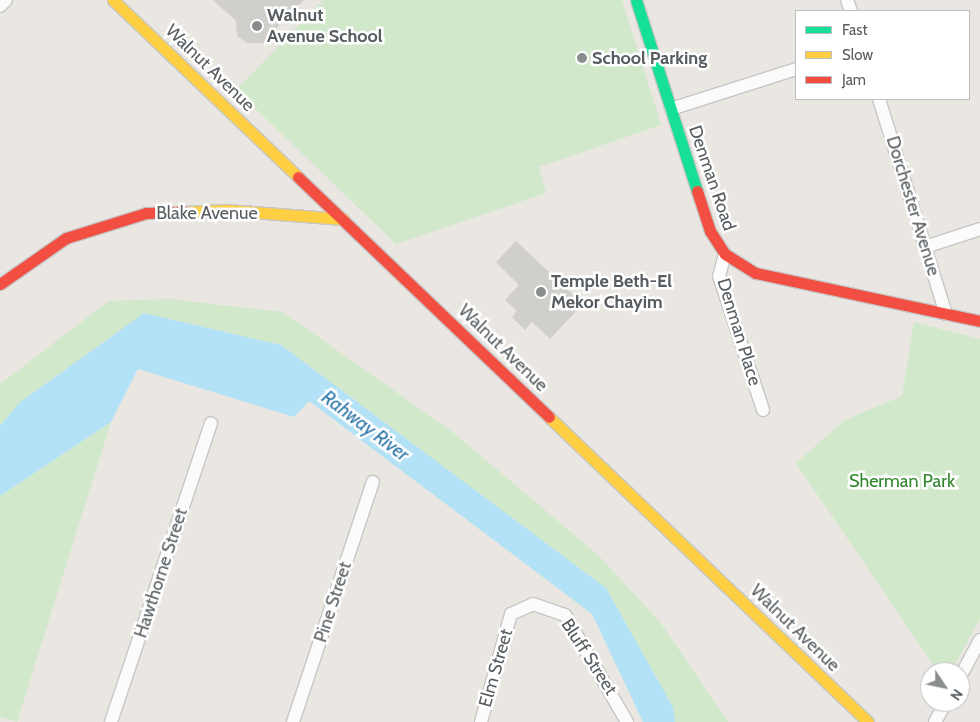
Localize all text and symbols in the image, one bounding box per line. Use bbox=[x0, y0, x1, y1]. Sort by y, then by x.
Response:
place label: Walnut Avenue School bbox=[267, 5, 383, 48]
legend bbox=[795, 10, 970, 100]
street label: Walnut Avenue bbox=[161, 20, 259, 116]
marker: Walnut Avenue School bbox=[251, 20, 263, 32]
text: Fast bbox=[842, 21, 867, 39]
text: Slow bbox=[842, 46, 873, 64]
place label: School Parking bbox=[592, 47, 707, 69]
marker: School Parking bbox=[576, 52, 588, 64]
text: Jam bbox=[842, 71, 866, 89]
street label: Denman Road bbox=[684, 123, 740, 233]
street label: Dorchester Avenue bbox=[881, 134, 945, 278]
street label: Blake Avenue bbox=[156, 202, 258, 224]
place label: Temple Beth-El Mekor Chayim bbox=[551, 271, 672, 314]
street label: Denman Place bbox=[712, 276, 766, 388]
marker: Temple Beth-El Mekor Chayim bbox=[535, 286, 547, 298]
street label: Walnut Avenue bbox=[454, 300, 552, 396]
water label: Rahway River bbox=[317, 386, 413, 466]
park label: Sherman Park bbox=[849, 470, 955, 492]
street label: Hawthorne Street bbox=[130, 505, 192, 641]
street label: Pine Street bbox=[310, 559, 356, 645]
street label: Walnut Avenue bbox=[746, 580, 844, 676]
street label: Bluff Street bbox=[556, 615, 622, 699]
street label: Elm Street bbox=[475, 626, 517, 710]
north arrow bbox=[920, 662, 970, 712]
text: N bbox=[946, 686, 967, 704]

